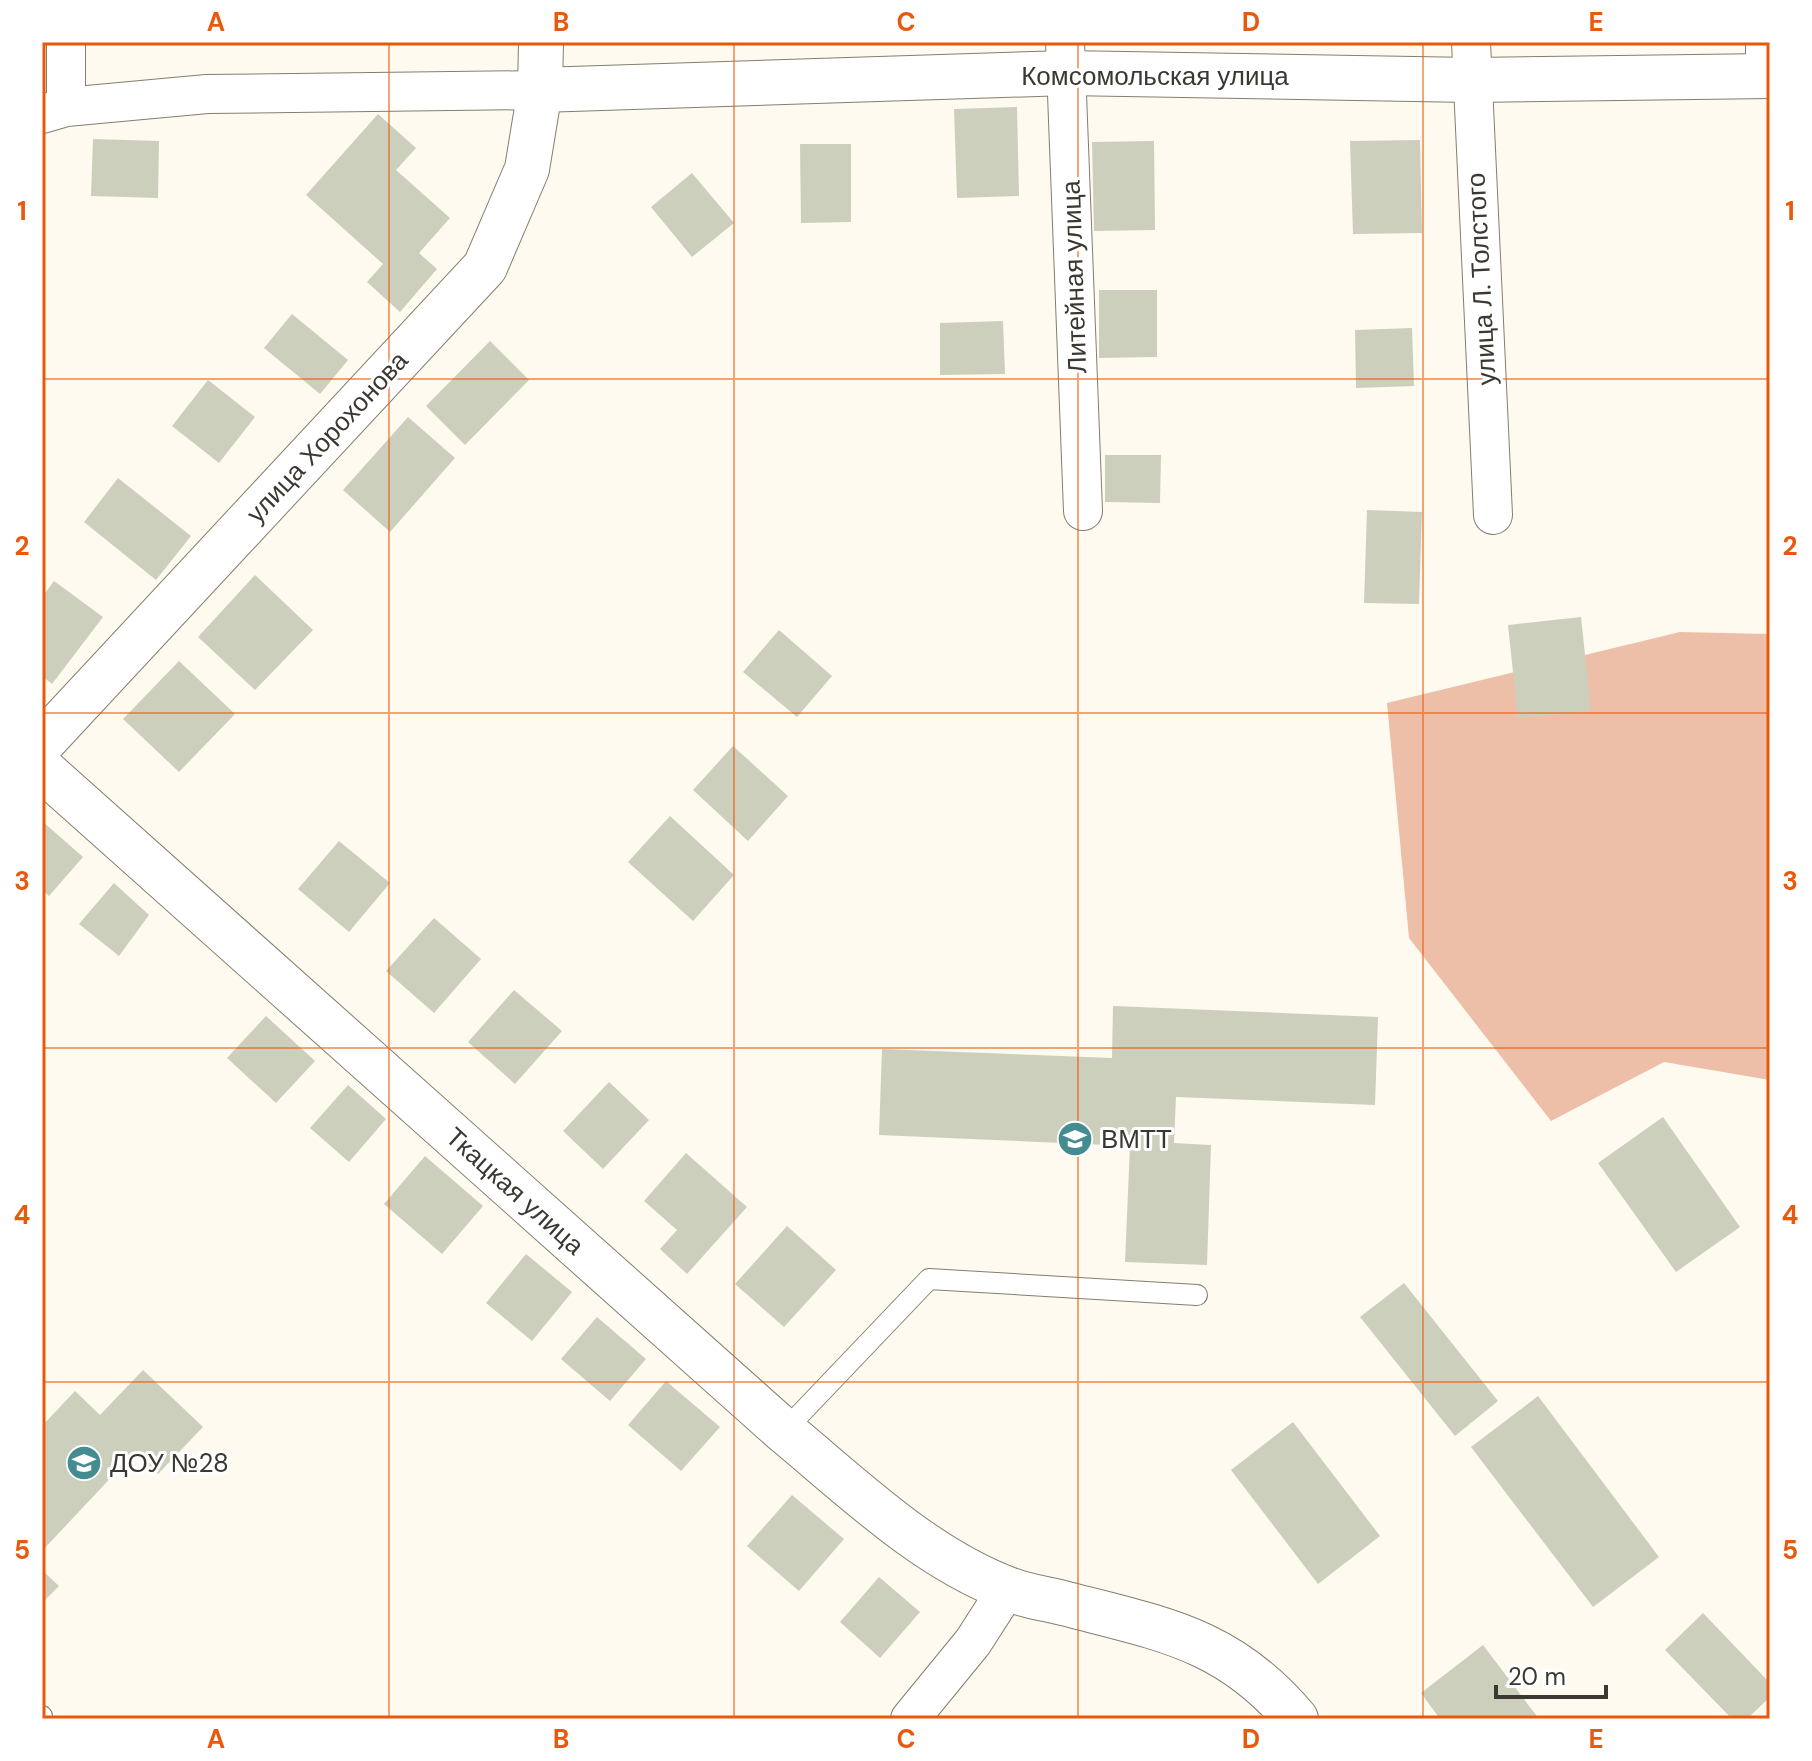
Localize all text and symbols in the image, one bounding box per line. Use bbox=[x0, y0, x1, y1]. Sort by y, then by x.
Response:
text: A bbox=[207, 5, 225, 39]
text: B bbox=[553, 5, 569, 39]
text: C bbox=[896, 5, 916, 39]
text: D bbox=[1242, 5, 1260, 39]
text: E bbox=[1588, 5, 1604, 39]
street label: Комсомольская улица bbox=[1021, 59, 1289, 93]
street label: улица Л. Толстого bbox=[1458, 172, 1504, 386]
street label: Литейная улица bbox=[1054, 179, 1094, 374]
text: 1 bbox=[17, 194, 27, 228]
text: 1 bbox=[1785, 194, 1795, 228]
street label: улица Хорохонова bbox=[239, 344, 416, 530]
text: 2 bbox=[14, 529, 30, 563]
text: 2 bbox=[1782, 529, 1798, 563]
text: 3 bbox=[14, 864, 30, 898]
text: 3 bbox=[1782, 864, 1798, 898]
street label: Ткацкая улица bbox=[439, 1120, 592, 1263]
school or university icon: ВМТТ bbox=[1056, 1120, 1094, 1158]
place label: ВМТТ bbox=[1101, 1122, 1172, 1156]
text: 4 bbox=[14, 1198, 30, 1232]
text: 4 bbox=[1782, 1198, 1798, 1232]
school or university icon: ДОУ №28 bbox=[65, 1444, 103, 1482]
place label: ДОУ №28 bbox=[110, 1446, 229, 1480]
text: 5 bbox=[14, 1533, 30, 1567]
text: 5 bbox=[1782, 1533, 1798, 1567]
scale bar bbox=[1496, 1649, 1606, 1699]
text: 20 m bbox=[1508, 1661, 1566, 1692]
text: A bbox=[207, 1722, 225, 1756]
text: B bbox=[553, 1722, 569, 1756]
text: C bbox=[896, 1722, 916, 1756]
text: D bbox=[1242, 1722, 1260, 1756]
text: E bbox=[1588, 1722, 1604, 1756]

